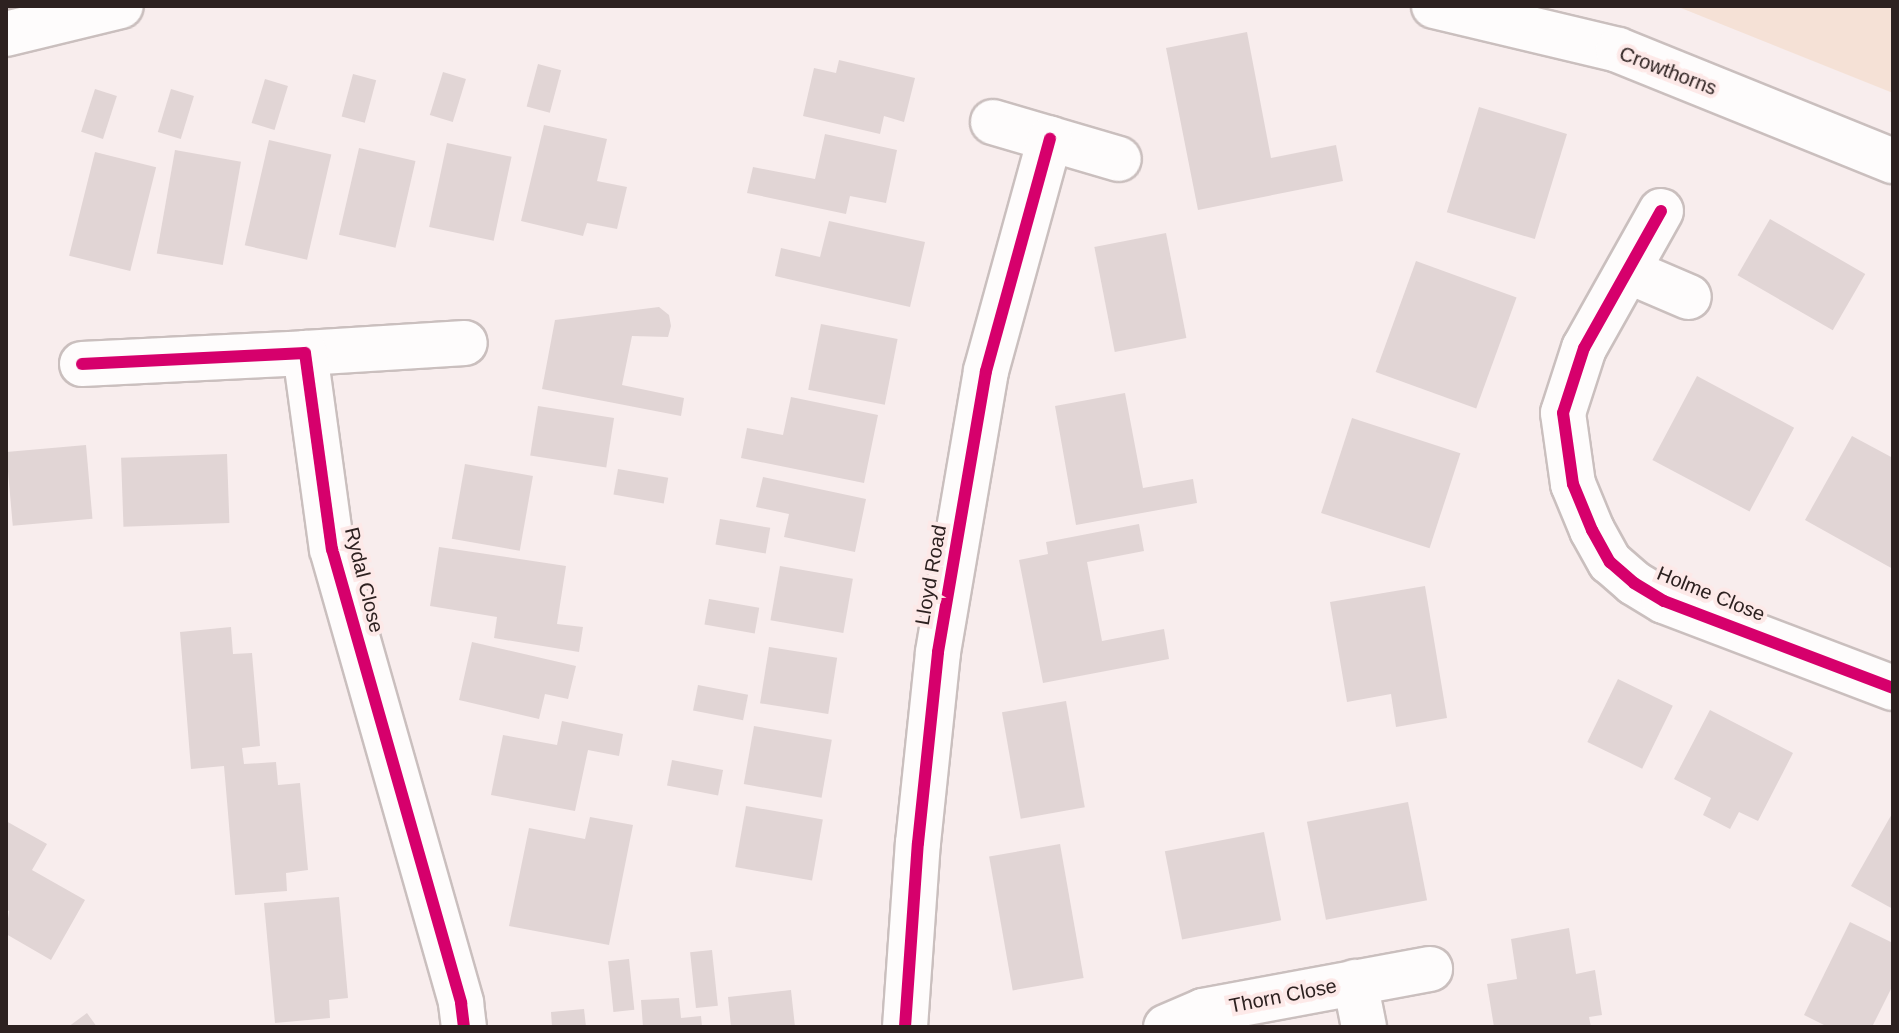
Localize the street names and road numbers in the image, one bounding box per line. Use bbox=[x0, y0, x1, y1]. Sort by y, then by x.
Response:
street label: Crowthorns bbox=[1616, 41, 1720, 101]
street label: Lloyd Road bbox=[910, 523, 952, 627]
street label: Rydal Close bbox=[339, 525, 389, 635]
street label: Holme Close bbox=[1653, 561, 1769, 627]
street label: Thorn Close bbox=[1227, 974, 1339, 1018]

